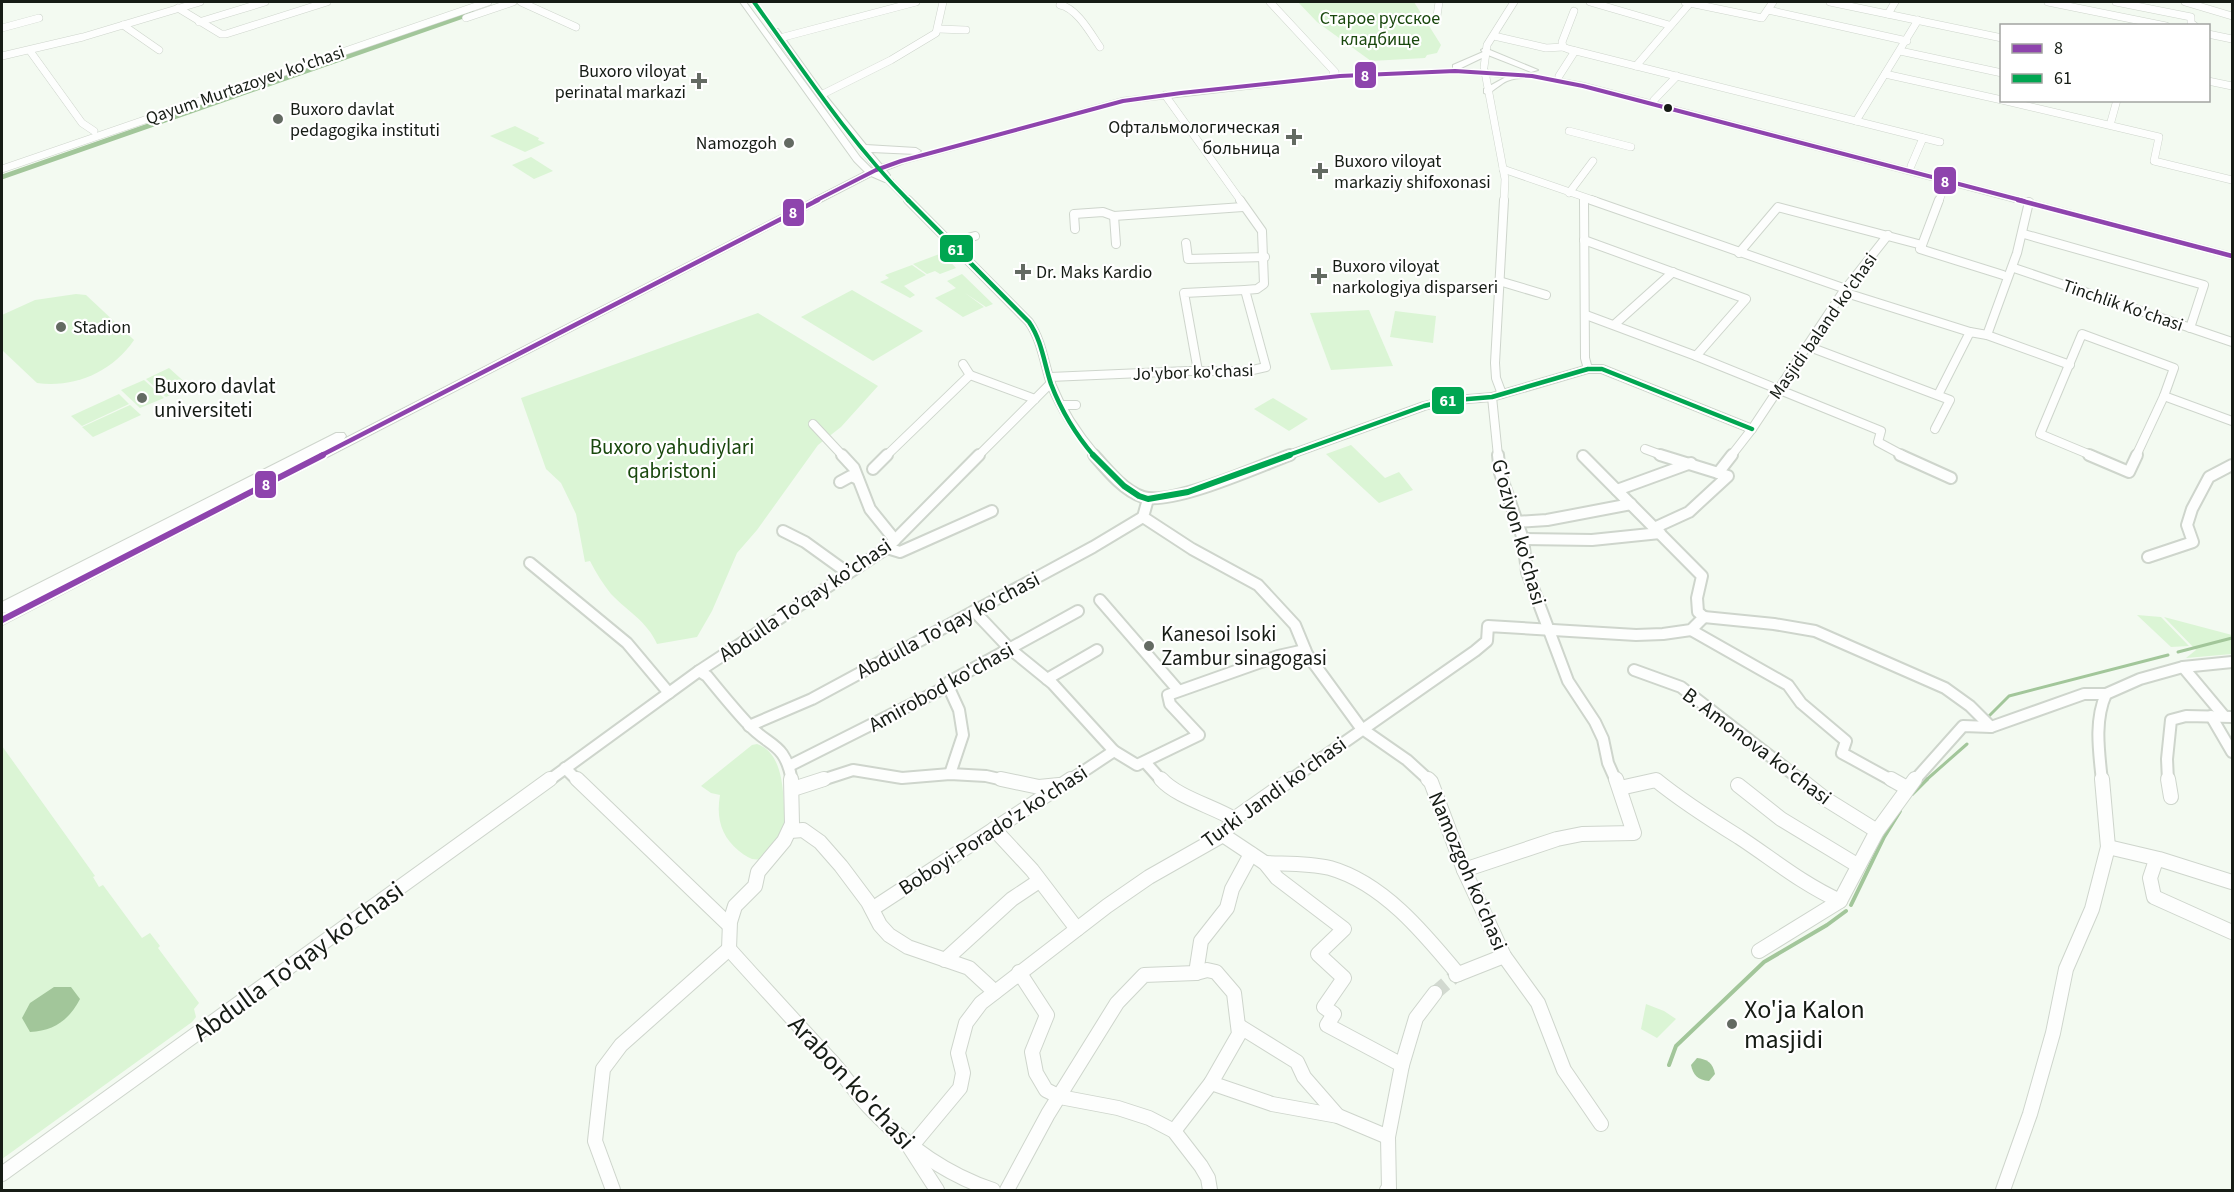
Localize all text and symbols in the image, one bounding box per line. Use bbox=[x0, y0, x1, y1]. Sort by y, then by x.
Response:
park label: Старое русское кладбище bbox=[1320, 6, 1440, 52]
legend bbox=[2000, 24, 2210, 102]
text: 8 bbox=[2054, 36, 2063, 61]
street label: Qayum Murtazoyev ko'chasi bbox=[142, 40, 348, 131]
place label: Buxoro viloyat perinatal markazi bbox=[555, 59, 686, 105]
line badge: 8 bbox=[1354, 61, 1377, 89]
text: 8 bbox=[1361, 65, 1369, 87]
text: 61 bbox=[2054, 66, 2072, 91]
marker: Buxoro viloyat perinatal markazi bbox=[690, 72, 708, 90]
place label: Buxoro davlat pedagogika instituti bbox=[290, 97, 440, 143]
unlabelled marker bbox=[1662, 102, 1674, 114]
marker: Buxoro davlat pedagogika instituti bbox=[271, 112, 285, 126]
place label: Офтальмологическая больница bbox=[1108, 115, 1280, 161]
marker: Офтальмологическая больница bbox=[1285, 128, 1303, 146]
place label: Namozgoh bbox=[696, 131, 777, 156]
marker: Namozgoh bbox=[782, 136, 796, 150]
place label: Buxoro viloyat markaziy shifoxonasi bbox=[1334, 149, 1491, 195]
marker: Buxoro viloyat markaziy shifoxonasi bbox=[1311, 162, 1329, 180]
line badge: 8 bbox=[1933, 166, 1957, 195]
text: 8 bbox=[1941, 171, 1949, 193]
line badge: 8 bbox=[782, 198, 805, 227]
text: 8 bbox=[789, 202, 797, 224]
line badge: 61 bbox=[939, 234, 974, 263]
text: 61 bbox=[948, 239, 964, 261]
street label: Masjidi baland ko'chasi bbox=[1763, 248, 1883, 404]
place label: Buxoro viloyat narkologiya disparseri bbox=[1332, 254, 1498, 300]
place label: Dr. Maks Kardio bbox=[1036, 260, 1152, 285]
marker: Dr. Maks Kardio bbox=[1014, 263, 1032, 281]
marker: Buxoro viloyat narkologiya disparseri bbox=[1310, 267, 1328, 285]
street label: Tinchlik Ko'chasi bbox=[2059, 273, 2186, 338]
place label: Stadion bbox=[73, 315, 131, 340]
marker: Stadion bbox=[54, 320, 68, 334]
street label: Jo'ybor ko'chasi bbox=[1132, 358, 1254, 387]
place label: Buxoro davlat universiteti bbox=[154, 371, 276, 425]
line badge: 61 bbox=[1431, 386, 1465, 415]
text: 61 bbox=[1440, 390, 1456, 412]
marker: Buxoro davlat universiteti bbox=[135, 391, 149, 405]
park label: Buxoro yahudiylari qabristoni bbox=[590, 432, 754, 486]
street label: G'oziyon ko'chasi bbox=[1484, 455, 1554, 609]
line badge: 8 bbox=[254, 470, 277, 499]
text: 8 bbox=[262, 474, 270, 496]
street label: Abdulla To’qay ko’chasi bbox=[712, 531, 898, 669]
street label: Abdulla To'qay ko'chasi bbox=[851, 564, 1045, 686]
place label: Kanesoi Isoki Zambur sinagogasi bbox=[1161, 619, 1327, 673]
street label: Amirobod ko'chasi bbox=[863, 635, 1019, 739]
marker: Kanesoi Isoki Zambur sinagogasi bbox=[1142, 639, 1156, 653]
street label: B. Amonova ko'chasi bbox=[1676, 680, 1838, 812]
street label: Turki Jandi ko'chasi bbox=[1195, 729, 1353, 855]
street label: Boboyi-Porado'z ko'chasi bbox=[893, 757, 1093, 903]
street label: Namozgoh ko'chasi bbox=[1421, 787, 1515, 955]
street label: Abdulla To'qay ko'chasi bbox=[185, 872, 411, 1051]
place label: Xo'ja Kalon masjidi bbox=[1744, 991, 1865, 1058]
street label: Arabon ko'chasi bbox=[780, 1007, 924, 1158]
marker: Xo'ja Kalon masjidi bbox=[1725, 1017, 1739, 1031]

